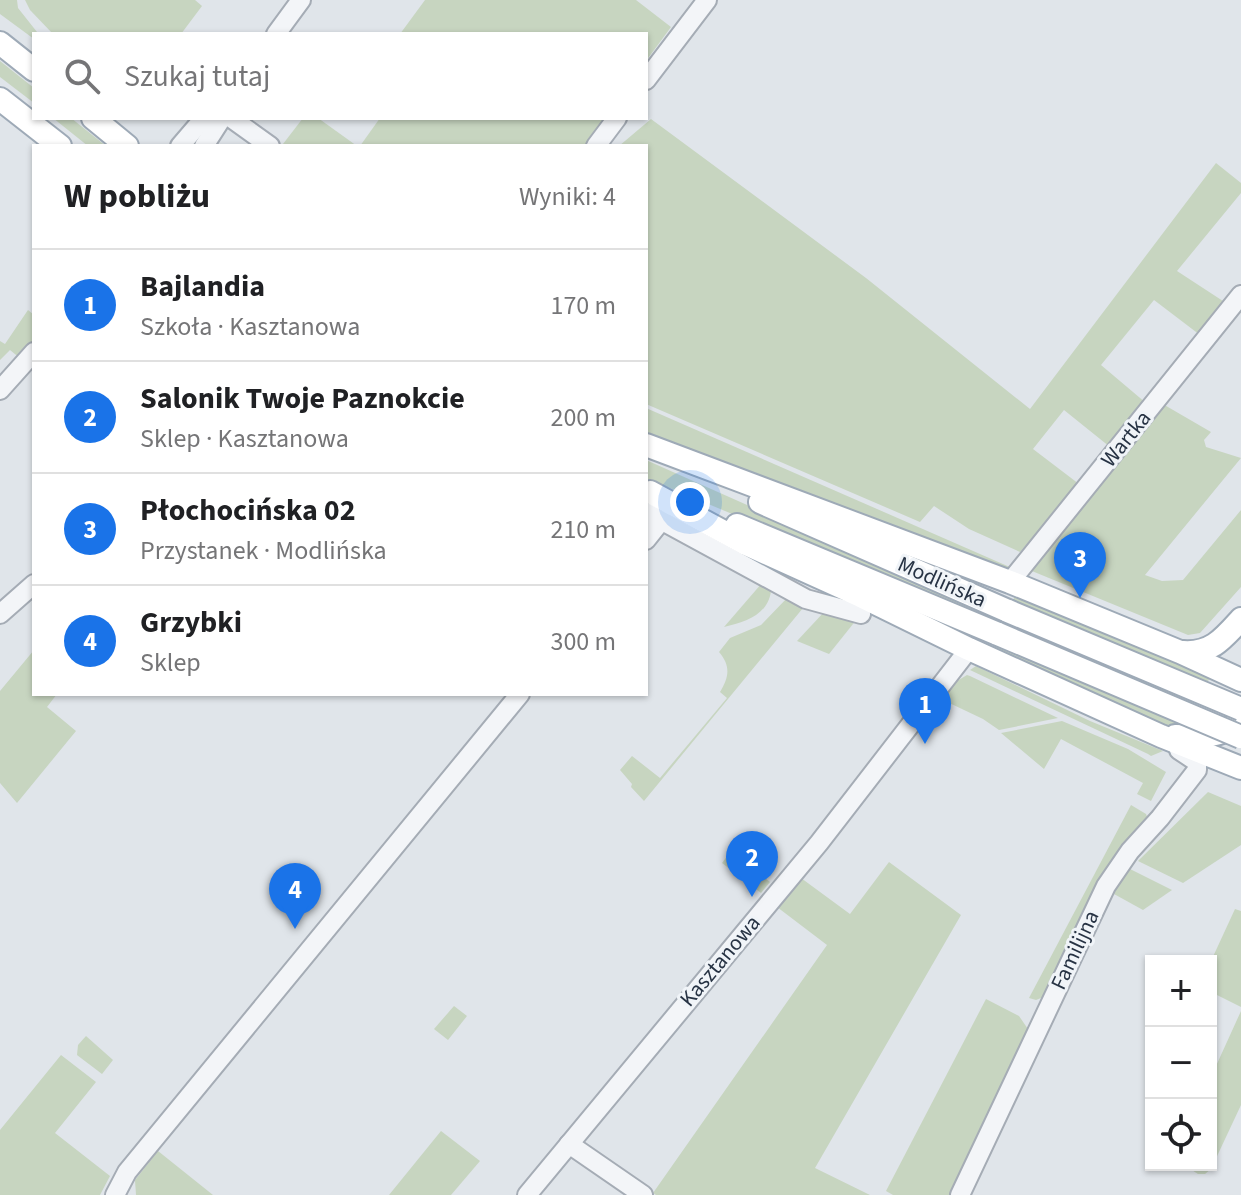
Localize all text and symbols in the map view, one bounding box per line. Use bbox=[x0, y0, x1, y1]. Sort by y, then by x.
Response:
search box bbox=[32, 32, 648, 120]
icon: search bbox=[60, 54, 104, 98]
text: Szukaj tutaj bbox=[124, 55, 270, 98]
text: W pobliżu bbox=[64, 172, 210, 221]
text: Wyniki: 4 bbox=[519, 178, 616, 215]
text: Bajlandia bbox=[140, 265, 265, 308]
text: 1 bbox=[83, 287, 97, 324]
text: 170 m bbox=[550, 287, 616, 324]
text: Szkoła · Kasztanowa bbox=[140, 308, 360, 345]
text: Salonik Twoje Paznokcie bbox=[140, 377, 465, 420]
text: 2 bbox=[83, 399, 97, 436]
text: 200 m bbox=[550, 399, 616, 436]
street label: Wartka bbox=[1093, 404, 1159, 474]
text: Sklep · Kasztanowa bbox=[140, 420, 349, 457]
your location bbox=[670, 482, 710, 522]
text: Płochocińska 02 bbox=[140, 489, 356, 532]
text: 3 bbox=[83, 511, 97, 548]
text: 210 m bbox=[550, 511, 616, 548]
text: Przystanek · Modlińska bbox=[140, 532, 387, 569]
pin: 3 bbox=[1054, 532, 1106, 598]
street label: Modlińska bbox=[892, 548, 992, 616]
text: Grzybki bbox=[140, 601, 242, 644]
text: 4 bbox=[83, 623, 97, 660]
text: 300 m bbox=[550, 623, 616, 660]
text: Sklep bbox=[140, 644, 201, 681]
pin: 1 bbox=[899, 678, 951, 744]
pin: 2 bbox=[726, 831, 778, 897]
pin: 4 bbox=[269, 863, 321, 929]
street label: Familijna bbox=[1043, 905, 1107, 995]
street label: Kasztanowa bbox=[672, 908, 768, 1014]
map controls bbox=[1145, 955, 1217, 1171]
button: + bbox=[1145, 955, 1217, 1027]
button: − bbox=[1145, 1027, 1217, 1099]
button: locate bbox=[1145, 1099, 1217, 1171]

